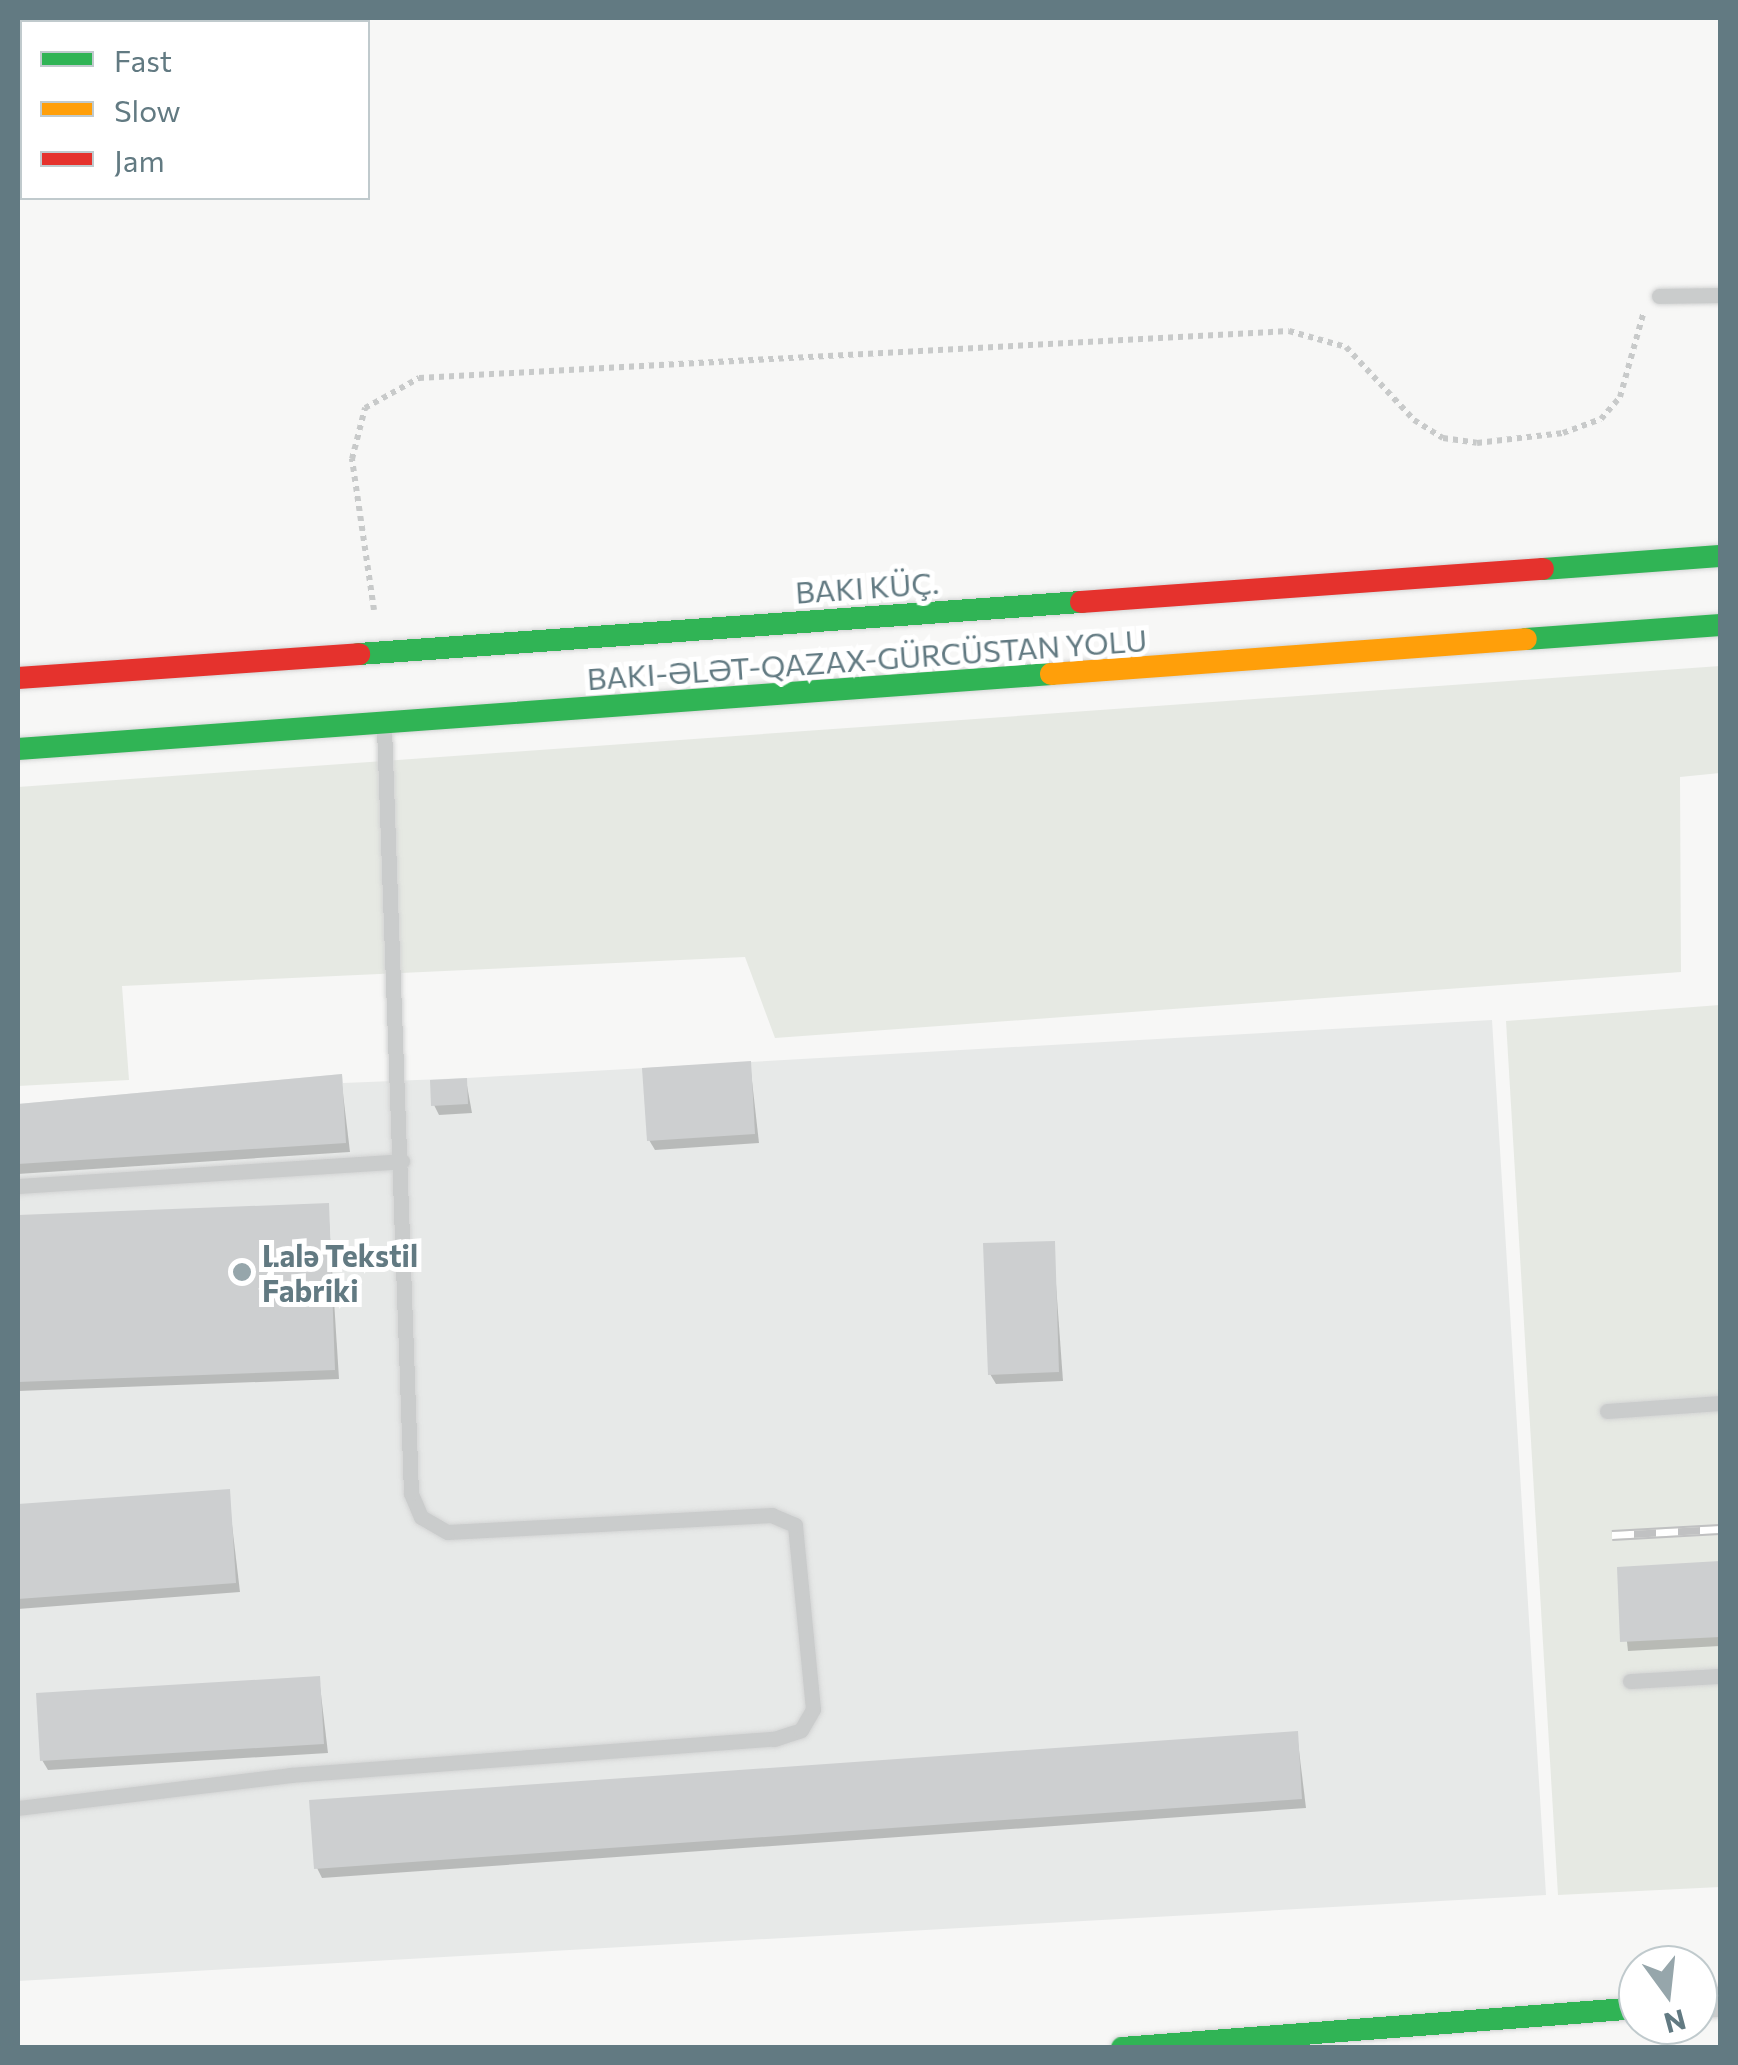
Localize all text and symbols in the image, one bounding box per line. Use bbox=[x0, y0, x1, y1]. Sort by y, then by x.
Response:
legend bbox=[20, 20, 370, 200]
text: Fast bbox=[114, 41, 172, 78]
text: Slow bbox=[114, 91, 181, 128]
text: Jam bbox=[114, 141, 165, 178]
street label: BAKI KÜÇ. bbox=[794, 564, 940, 610]
street label: BAKI-ƏLƏT-QAZAX-GÜRCÜSTAN YOLU bbox=[586, 621, 1148, 697]
place label: Lalə Tekstil Fabriki bbox=[262, 1237, 418, 1308]
marker: Lalə Tekstil Fabriki bbox=[231, 1261, 253, 1283]
north arrow bbox=[1618, 1945, 1718, 2045]
text: N bbox=[1661, 2003, 1690, 2041]

